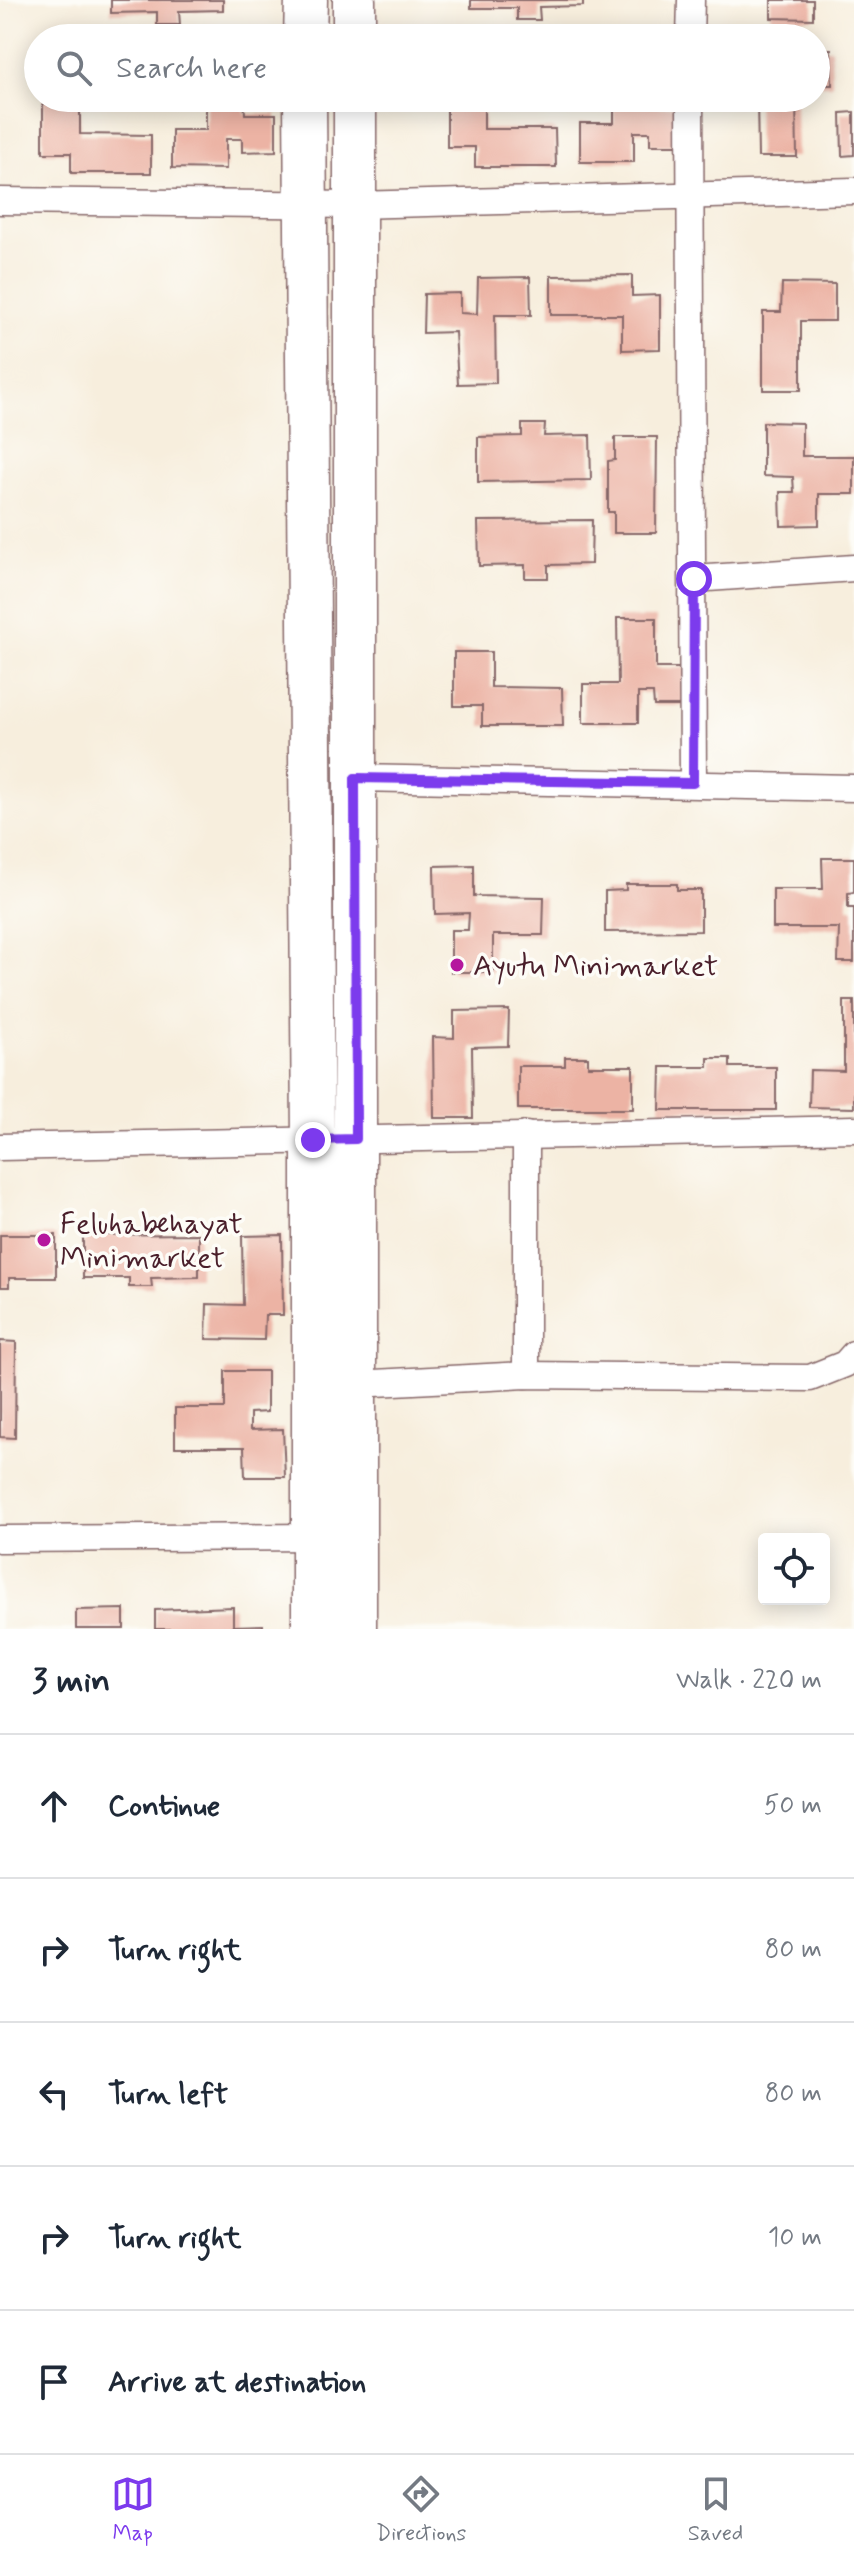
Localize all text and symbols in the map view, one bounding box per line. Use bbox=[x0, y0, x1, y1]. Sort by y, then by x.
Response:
search box bbox=[24, 24, 830, 112]
icon: search bbox=[52, 46, 96, 90]
text: Search here bbox=[116, 49, 267, 88]
route start bbox=[676, 561, 712, 597]
place label: Ayutu Minimarket bbox=[473, 947, 718, 986]
marker: Ayutu Minimarket bbox=[448, 956, 466, 974]
route end bbox=[295, 1122, 331, 1158]
place label: Feluhabehayat Minimarket bbox=[60, 1205, 243, 1278]
marker: Feluhabehayat Minimarket bbox=[35, 1231, 53, 1249]
map controls bbox=[758, 1533, 830, 1605]
button: locate bbox=[758, 1533, 830, 1605]
text: 3 min bbox=[32, 1659, 110, 1704]
text: Walk · 220 m bbox=[676, 1664, 822, 1698]
icon: ahead bbox=[32, 1784, 76, 1828]
text: Continue bbox=[108, 1787, 220, 1826]
text: 50 m bbox=[764, 1789, 822, 1823]
icon: right bbox=[32, 1928, 76, 1972]
text: Turn right bbox=[108, 1931, 241, 1970]
text: 80 m bbox=[765, 1933, 822, 1967]
icon: left bbox=[32, 2072, 76, 2116]
text: Turn left bbox=[108, 2075, 228, 2114]
text: 80 m bbox=[765, 2077, 822, 2111]
icon: right bbox=[32, 2216, 76, 2260]
text: Turn right bbox=[108, 2219, 241, 2258]
text: 10 m bbox=[768, 2221, 822, 2255]
icon: arrive bbox=[32, 2360, 76, 2404]
text: Arrive at destination bbox=[108, 2363, 366, 2402]
tab: Map bbox=[111, 2472, 155, 2548]
tab: Directions bbox=[376, 2472, 466, 2548]
tab: Saved bbox=[688, 2472, 743, 2548]

